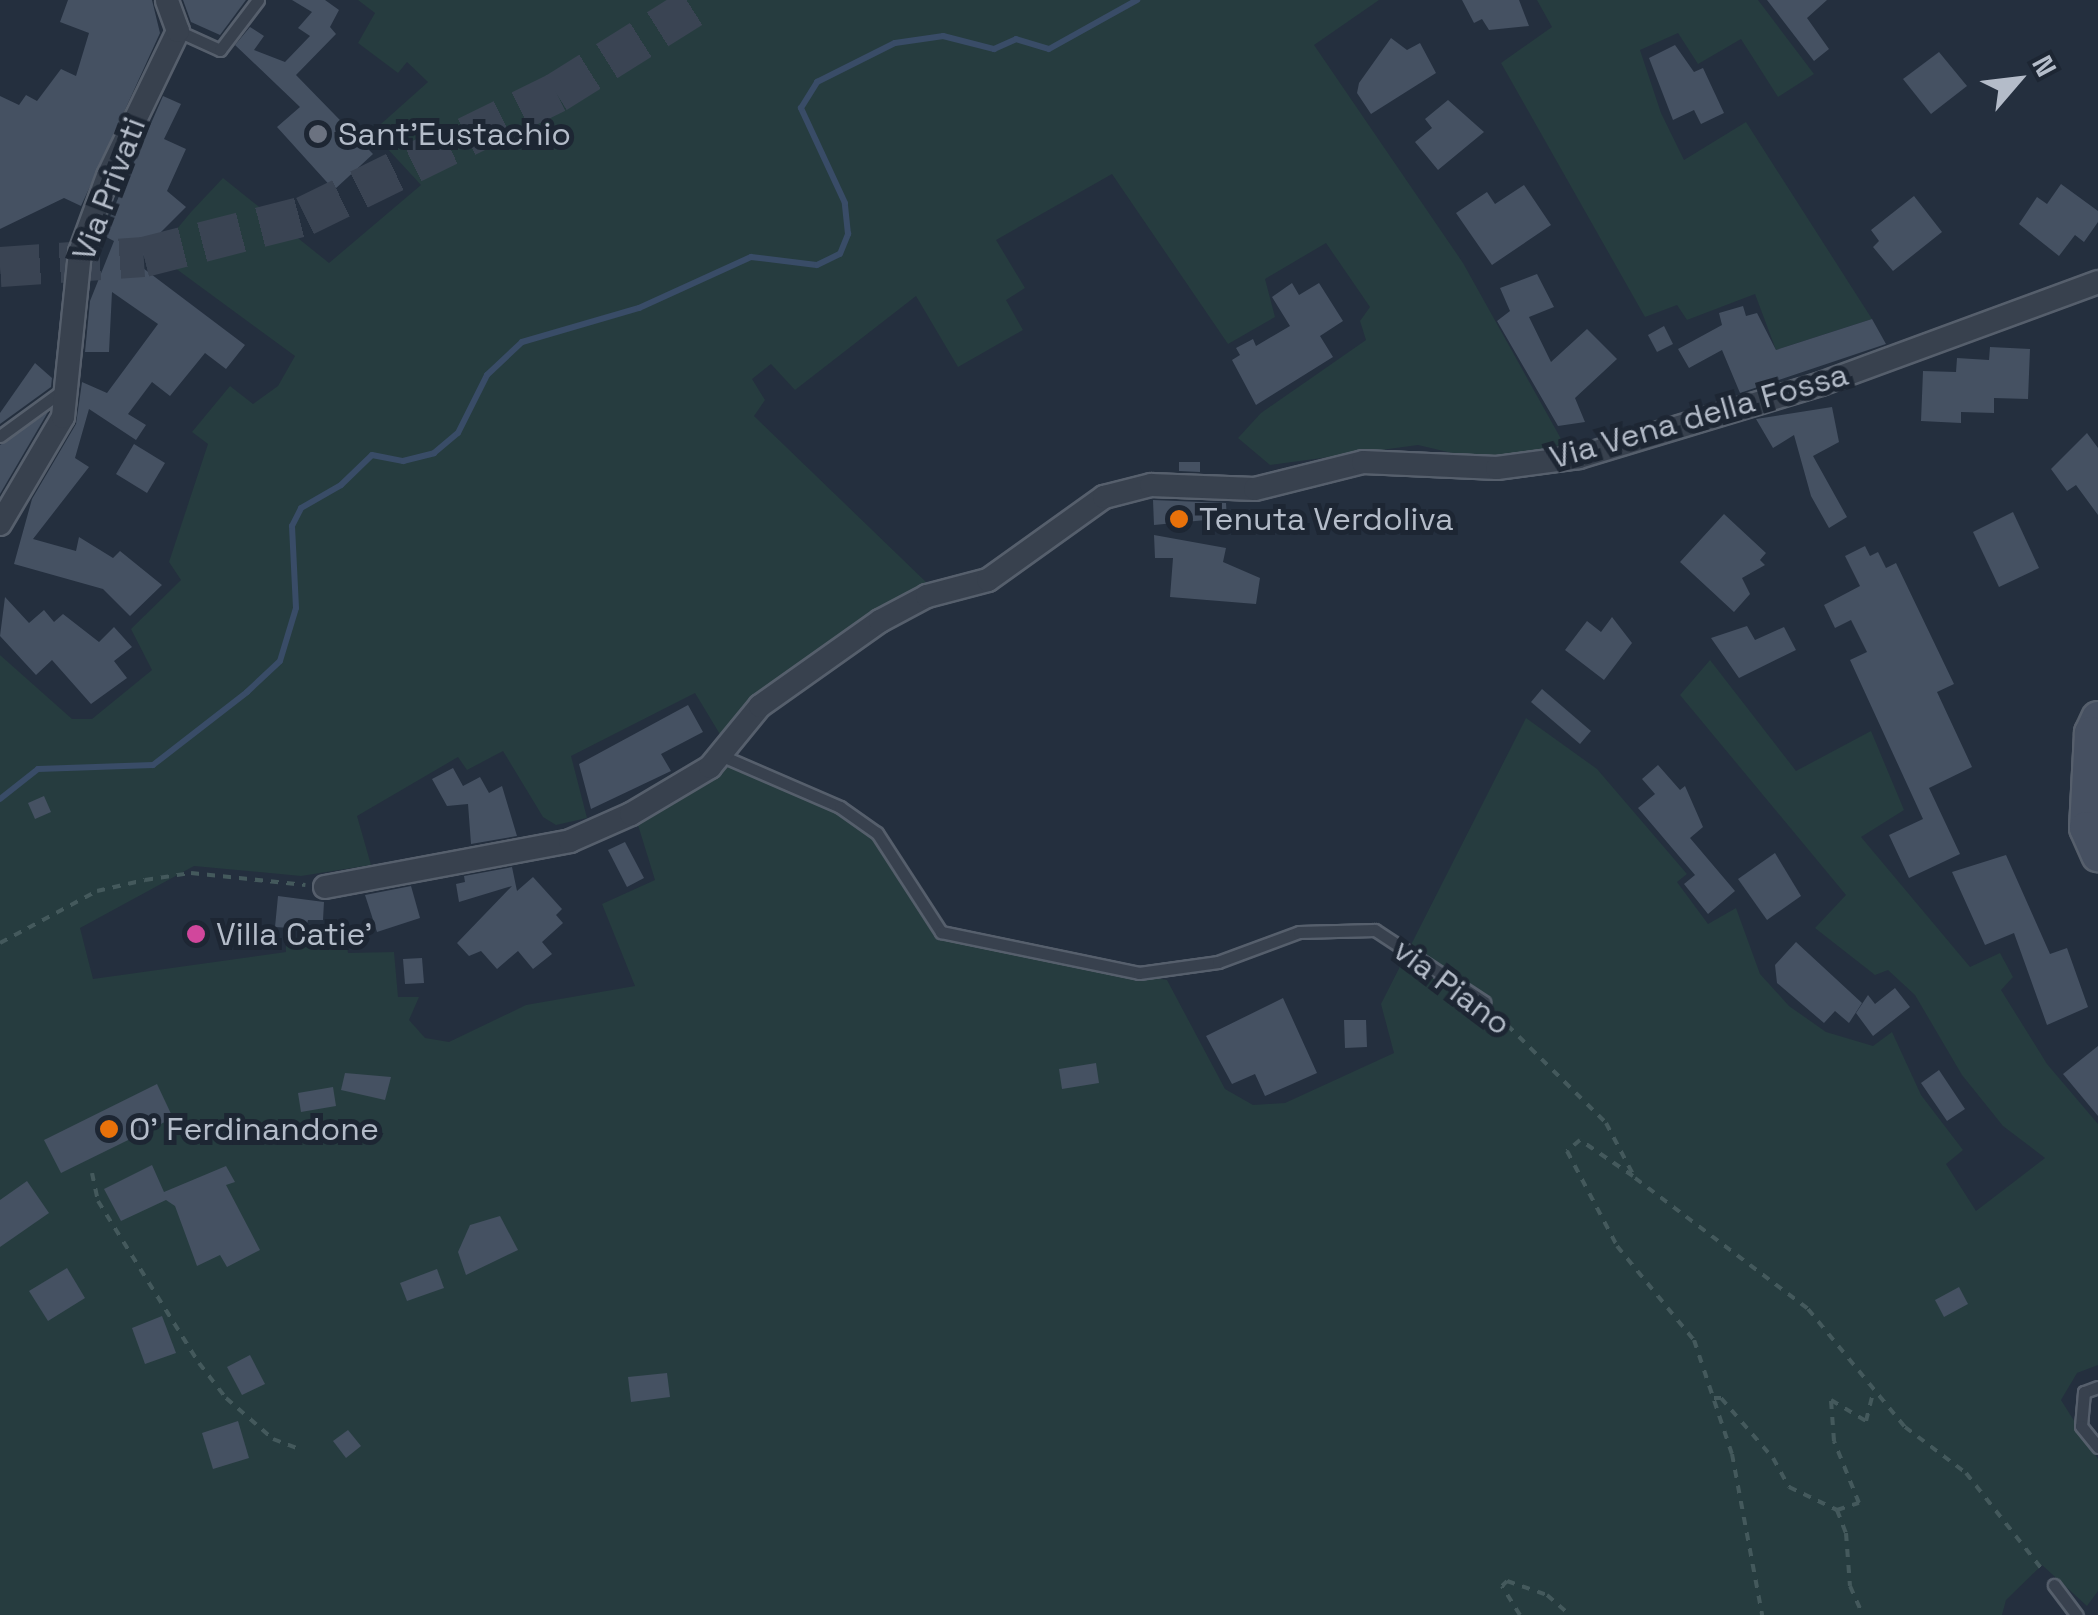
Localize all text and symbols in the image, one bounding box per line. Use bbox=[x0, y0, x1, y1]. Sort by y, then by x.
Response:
north arrow bbox=[1968, 30, 2068, 130]
text: N bbox=[2024, 49, 2065, 83]
street label: Via Privati bbox=[64, 112, 154, 266]
place label: Sant'Eustachio bbox=[338, 115, 571, 153]
marker: Sant'Eustachio bbox=[307, 123, 329, 145]
street label: Via Vena della Fossa bbox=[1545, 355, 1853, 477]
place label: Tenuta Verdoliva bbox=[1199, 500, 1454, 538]
marker: Tenuta Verdoliva bbox=[1168, 508, 1190, 530]
place label: Villa Catie' bbox=[216, 915, 372, 953]
marker: Villa Catie' bbox=[185, 923, 207, 945]
street label: via Piano bbox=[1386, 931, 1518, 1043]
place label: O' Ferdinandone bbox=[129, 1110, 379, 1148]
marker: O' Ferdinandone bbox=[98, 1118, 120, 1140]

